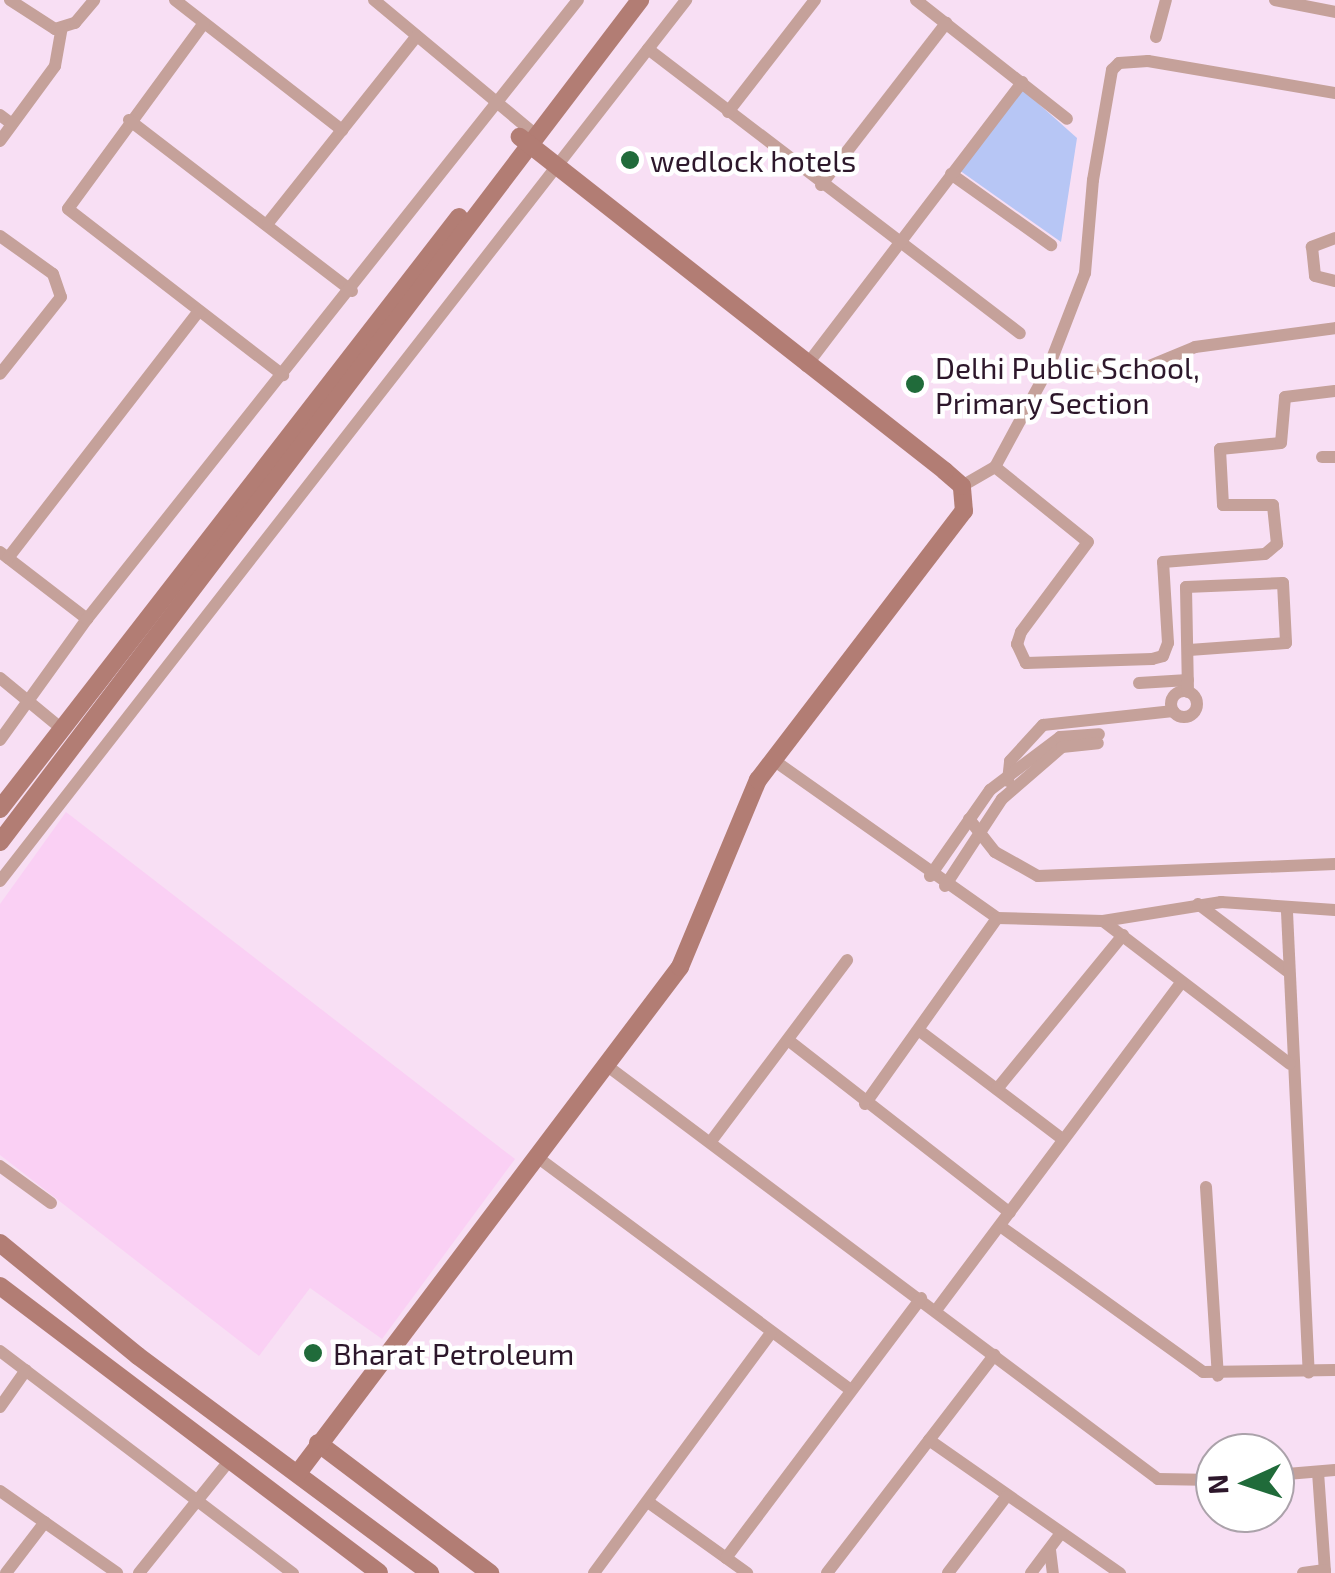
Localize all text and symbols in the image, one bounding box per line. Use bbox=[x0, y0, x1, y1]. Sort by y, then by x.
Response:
place label: wedlock hotels bbox=[650, 142, 857, 178]
marker: wedlock hotels bbox=[619, 149, 641, 171]
place label: Delhi Public School, Primary Section bbox=[935, 349, 1200, 420]
marker: Delhi Public School, Primary Section bbox=[904, 373, 926, 395]
place label: Bharat Petroleum bbox=[333, 1335, 574, 1371]
marker: Bharat Petroleum bbox=[302, 1342, 324, 1364]
north arrow bbox=[1195, 1433, 1295, 1533]
text: N bbox=[1200, 1473, 1235, 1495]

